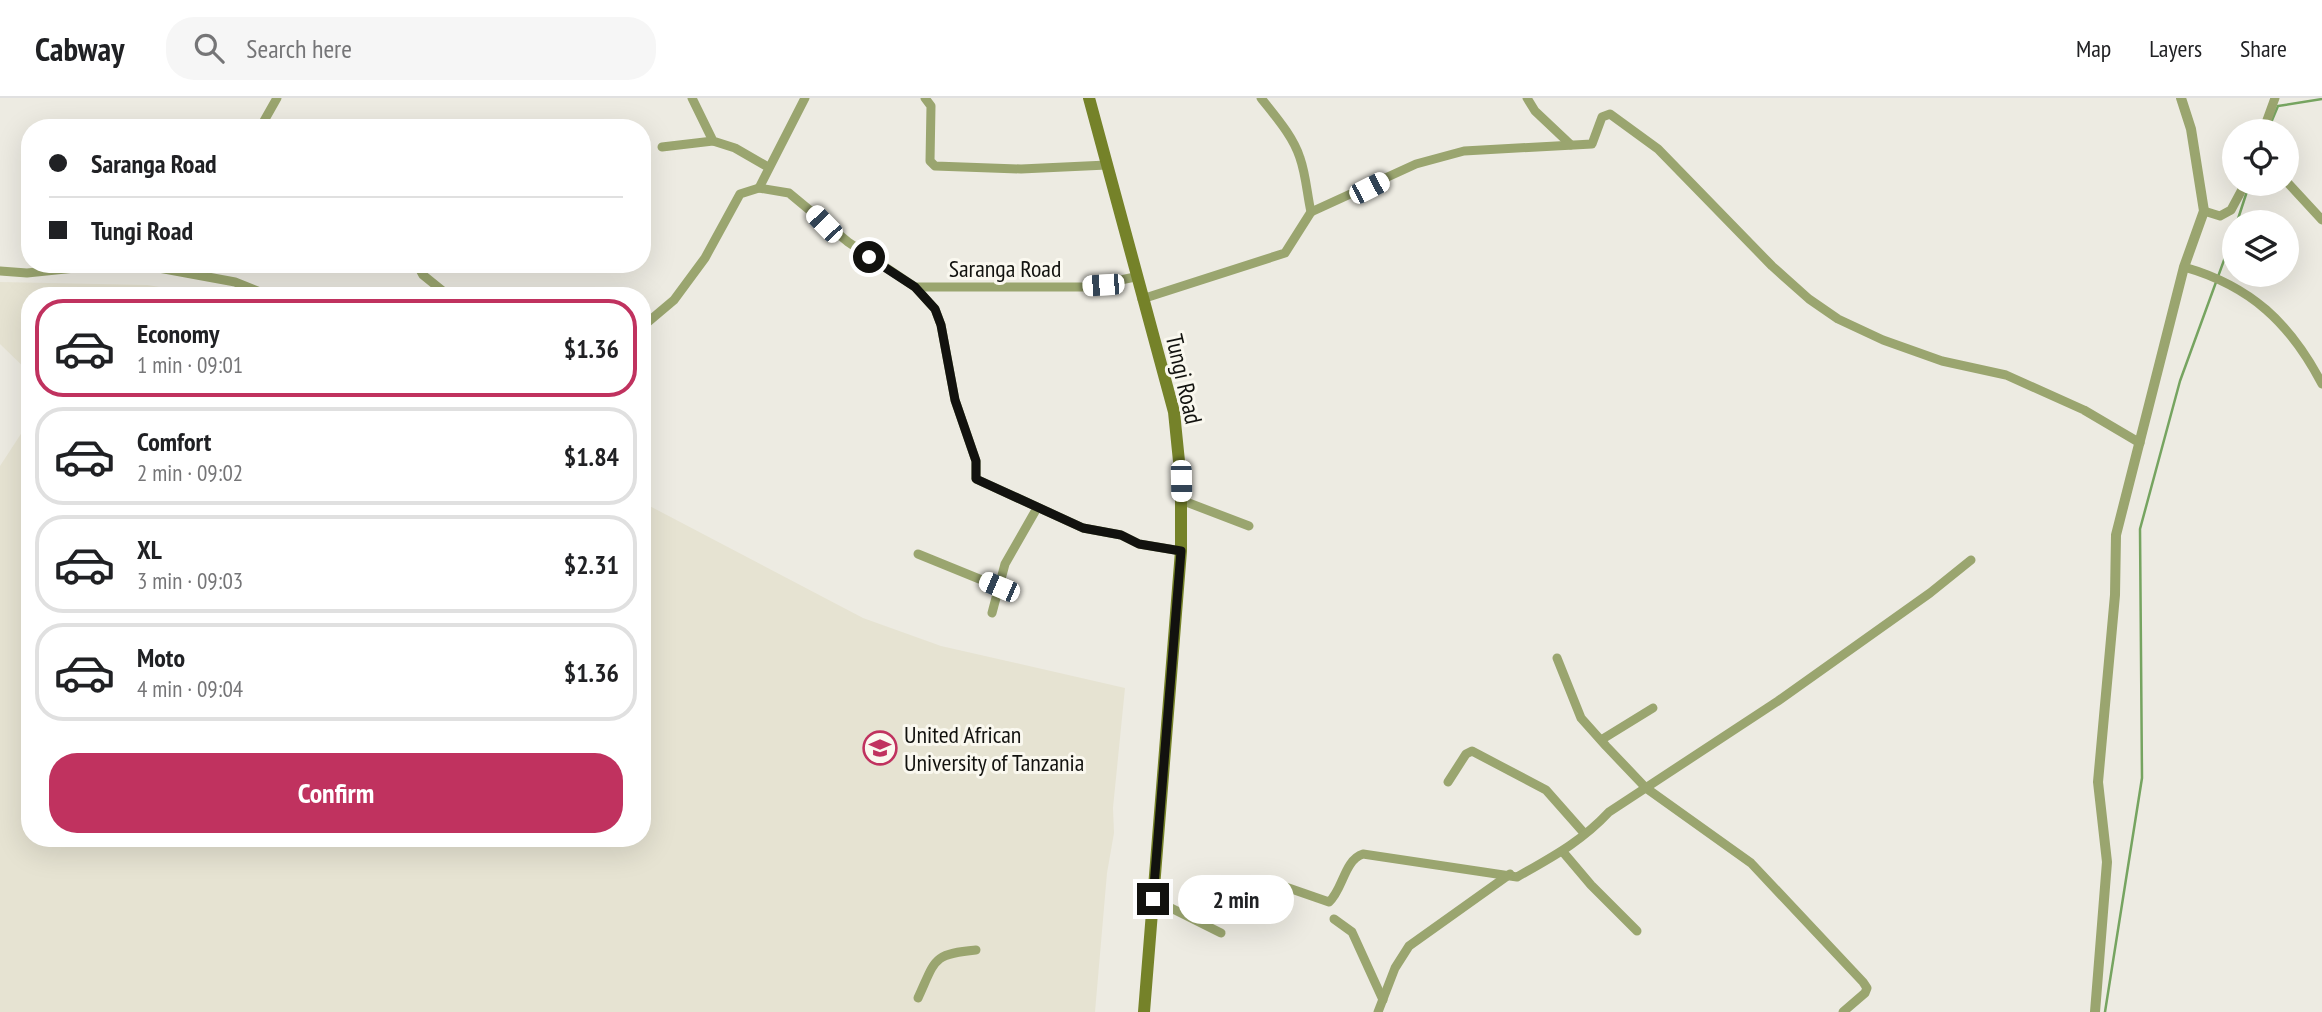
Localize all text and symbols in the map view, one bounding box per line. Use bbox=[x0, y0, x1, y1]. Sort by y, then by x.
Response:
search box bbox=[166, 17, 656, 80]
text: Cabway bbox=[35, 27, 124, 70]
icon: search bbox=[190, 29, 228, 67]
text: Search here bbox=[246, 32, 352, 65]
text: Map bbox=[2076, 33, 2111, 64]
text: Layers bbox=[2149, 33, 2202, 64]
text: Share bbox=[2240, 33, 2287, 64]
map controls bbox=[2222, 119, 2299, 287]
button: locate bbox=[2222, 119, 2299, 196]
text: Saranga Road bbox=[91, 147, 217, 180]
car bbox=[1346, 169, 1393, 207]
car bbox=[802, 202, 847, 246]
button: layers bbox=[2222, 210, 2299, 287]
text: Tungi Road bbox=[91, 214, 193, 247]
route start bbox=[853, 241, 885, 273]
street label: Saranga Road bbox=[949, 253, 1061, 284]
car bbox=[1082, 273, 1125, 297]
icon: car bbox=[53, 317, 116, 380]
text: Economy bbox=[137, 317, 219, 350]
street label: Tungi Road bbox=[1159, 331, 1209, 427]
text: $1.36 bbox=[564, 332, 619, 365]
text: 1 min · 09:01 bbox=[137, 350, 243, 379]
icon: car bbox=[53, 425, 116, 488]
text: Comfort bbox=[137, 425, 211, 458]
text: $1.84 bbox=[564, 440, 619, 473]
text: 2 min · 09:02 bbox=[137, 458, 243, 487]
car bbox=[1171, 460, 1192, 502]
icon: car bbox=[53, 533, 116, 596]
text: XL bbox=[137, 533, 162, 566]
text: $2.31 bbox=[564, 548, 619, 581]
text: 3 min · 09:03 bbox=[137, 566, 243, 595]
car bbox=[976, 569, 1023, 605]
icon: car bbox=[53, 641, 116, 704]
text: Moto bbox=[137, 641, 185, 674]
text: $1.36 bbox=[564, 656, 619, 689]
text: 4 min · 09:04 bbox=[137, 674, 243, 703]
place label: United African University of Tanzania bbox=[904, 719, 1084, 778]
school or university icon: United African University of Tanzania bbox=[861, 729, 899, 767]
button: Confirm bbox=[49, 753, 623, 833]
callout: 2 min bbox=[1178, 874, 1293, 924]
route end bbox=[1137, 883, 1169, 915]
text: 2 min bbox=[1213, 885, 1259, 914]

